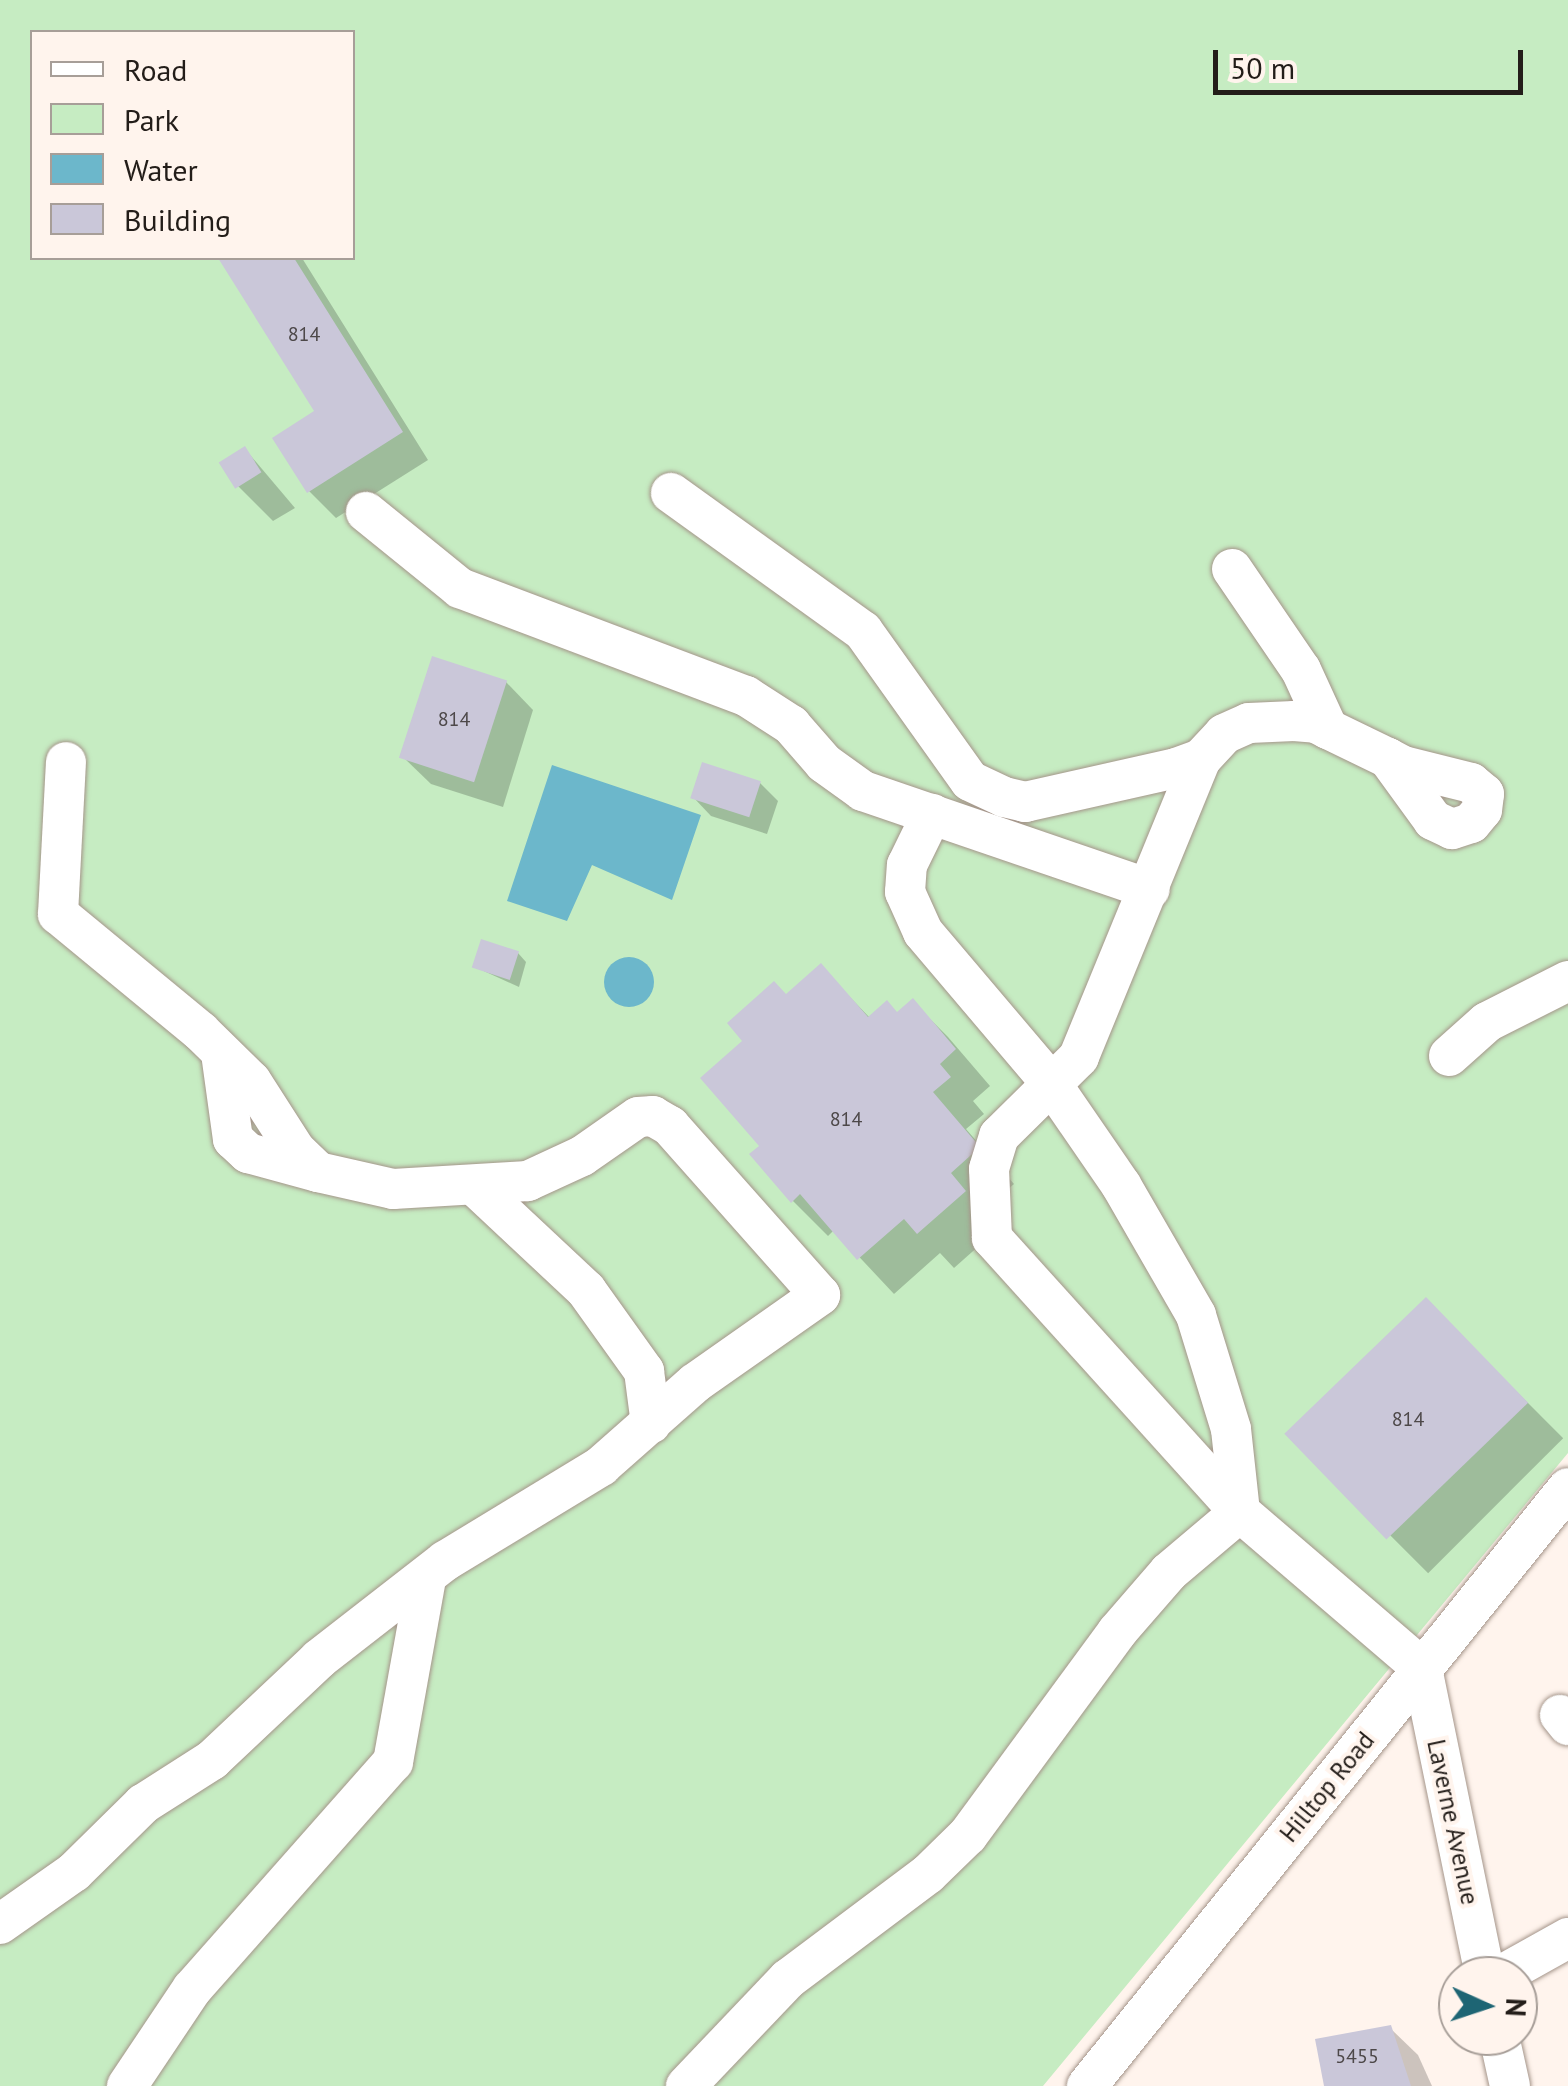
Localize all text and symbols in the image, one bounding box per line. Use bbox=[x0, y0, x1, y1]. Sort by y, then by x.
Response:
legend bbox=[30, 30, 355, 260]
scale bar bbox=[1218, 30, 1528, 92]
text: 50 m bbox=[1230, 48, 1295, 87]
text: Road bbox=[124, 50, 188, 89]
text: Park bbox=[124, 100, 179, 139]
text: Water bbox=[124, 150, 198, 189]
text: Building bbox=[124, 200, 231, 239]
house number: 814 bbox=[288, 322, 320, 346]
house number: 814 bbox=[438, 707, 470, 731]
house number: 814 bbox=[830, 1107, 862, 1131]
house number: 814 bbox=[1392, 1407, 1424, 1431]
street label: Hilltop Road bbox=[1274, 1726, 1380, 1848]
street label: Laverne Avenue bbox=[1421, 1736, 1485, 1908]
north arrow bbox=[1438, 1956, 1538, 2056]
text: N bbox=[1498, 1997, 1535, 2018]
house number: 5455 bbox=[1335, 2044, 1379, 2068]

